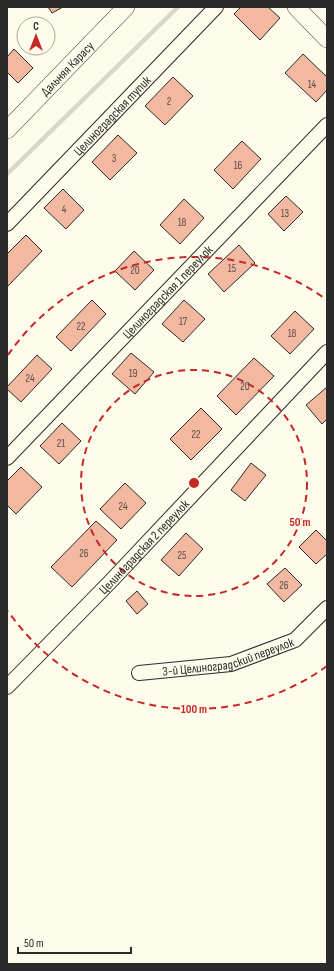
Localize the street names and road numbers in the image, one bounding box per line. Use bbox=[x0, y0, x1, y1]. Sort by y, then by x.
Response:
street label: Дальняя Карасу bbox=[37, 38, 98, 100]
street label: Целиноградская тупик bbox=[70, 73, 155, 159]
street label: Целиноградская 1 переулок bbox=[119, 242, 216, 342]
street label: Целиноградская 2 переулок bbox=[96, 496, 193, 598]
street label: 3-й Целиноградский переулок bbox=[162, 634, 296, 680]

